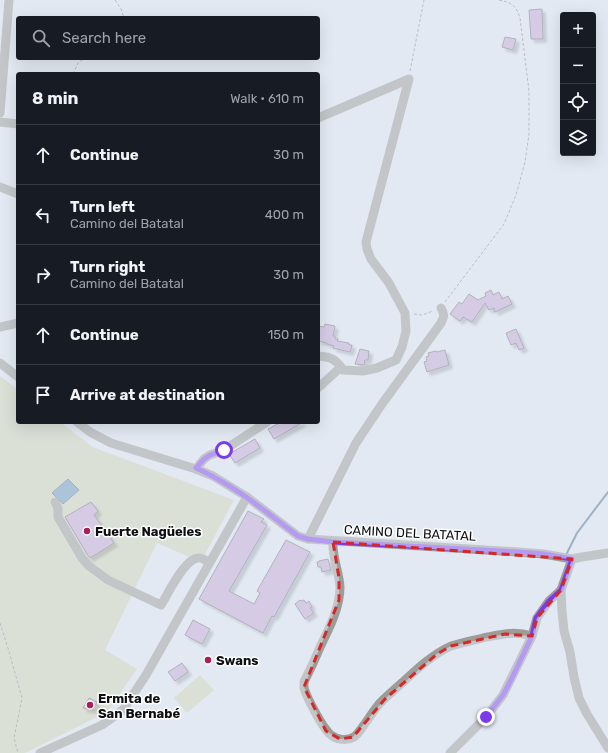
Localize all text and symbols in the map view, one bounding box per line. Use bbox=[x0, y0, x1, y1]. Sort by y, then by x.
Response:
map controls bbox=[560, 12, 596, 156]
button: + bbox=[560, 12, 596, 48]
search box bbox=[16, 16, 320, 60]
icon: search bbox=[30, 27, 52, 49]
text: Search here bbox=[62, 29, 146, 47]
button: − bbox=[560, 48, 596, 84]
button: locate bbox=[560, 84, 596, 120]
text: 8 min bbox=[32, 88, 79, 108]
text: Walk · 610 m bbox=[230, 91, 304, 106]
button: layers bbox=[560, 120, 596, 156]
icon: ahead bbox=[32, 144, 54, 166]
text: Continue bbox=[70, 146, 139, 164]
text: 30 m bbox=[273, 147, 304, 162]
text: Turn left bbox=[70, 198, 135, 216]
icon: left bbox=[32, 204, 54, 226]
text: 400 m bbox=[265, 207, 304, 222]
text: Camino del Batatal bbox=[70, 216, 184, 231]
text: Turn right bbox=[70, 258, 145, 276]
icon: right bbox=[32, 264, 54, 286]
text: 30 m bbox=[273, 267, 304, 282]
text: Camino del Batatal bbox=[70, 276, 184, 291]
icon: ahead bbox=[32, 324, 54, 346]
text: Continue bbox=[70, 326, 139, 344]
text: 150 m bbox=[268, 327, 304, 342]
icon: arrive bbox=[32, 384, 54, 406]
text: Arrive at destination bbox=[70, 386, 225, 404]
route start bbox=[215, 441, 233, 459]
street label: CAMINO DEL BATATAL bbox=[343, 522, 477, 544]
place label: Fuerte Nagüeles bbox=[95, 524, 201, 539]
marker: Fuerte Nagüeles bbox=[82, 526, 92, 536]
place label: Swans bbox=[216, 653, 259, 668]
marker: Swans bbox=[203, 655, 213, 665]
place label: Ermita de San Bernabé bbox=[98, 691, 180, 721]
marker: Ermita de San Bernabé bbox=[85, 700, 95, 710]
route end bbox=[477, 708, 495, 726]

